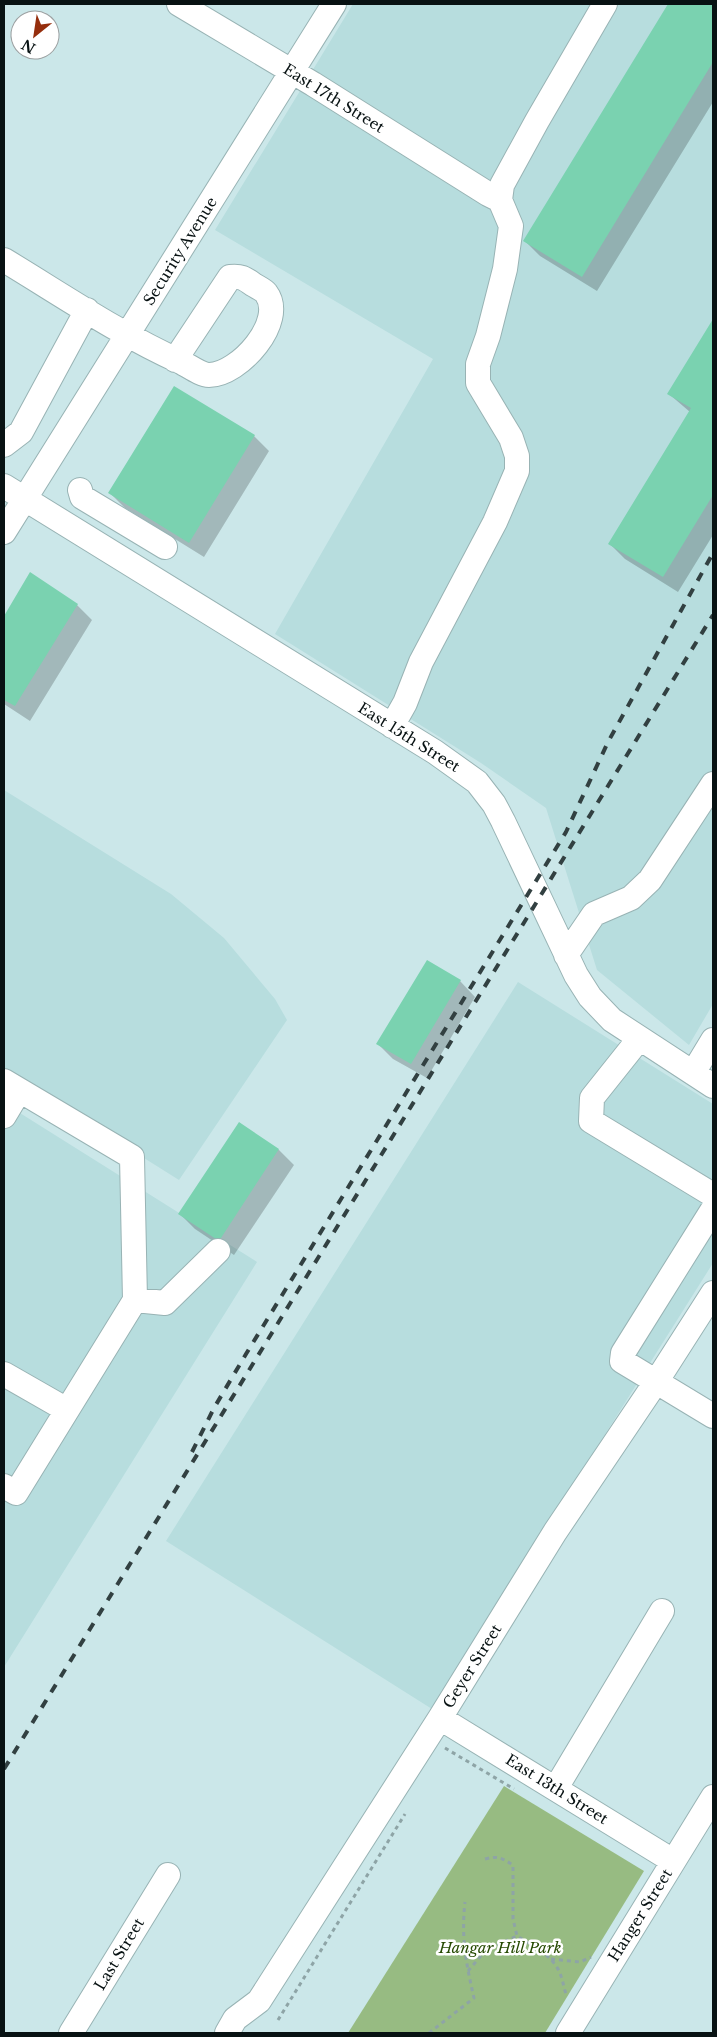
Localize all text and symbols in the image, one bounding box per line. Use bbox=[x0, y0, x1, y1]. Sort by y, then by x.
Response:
north arrow bbox=[10, 10, 60, 60]
text: N bbox=[18, 35, 39, 57]
street label: East 17th Street bbox=[280, 59, 388, 137]
street label: Security Avenue bbox=[139, 193, 221, 309]
street label: East 15th Street bbox=[355, 698, 464, 776]
street label: Geyer Street bbox=[439, 1620, 506, 1712]
street label: East 13th Street bbox=[502, 1750, 612, 1828]
street label: Hanger Street bbox=[604, 1865, 676, 1965]
street label: Last Street bbox=[90, 1914, 148, 1994]
park label: Hangar Hill Park bbox=[438, 1938, 561, 1957]

